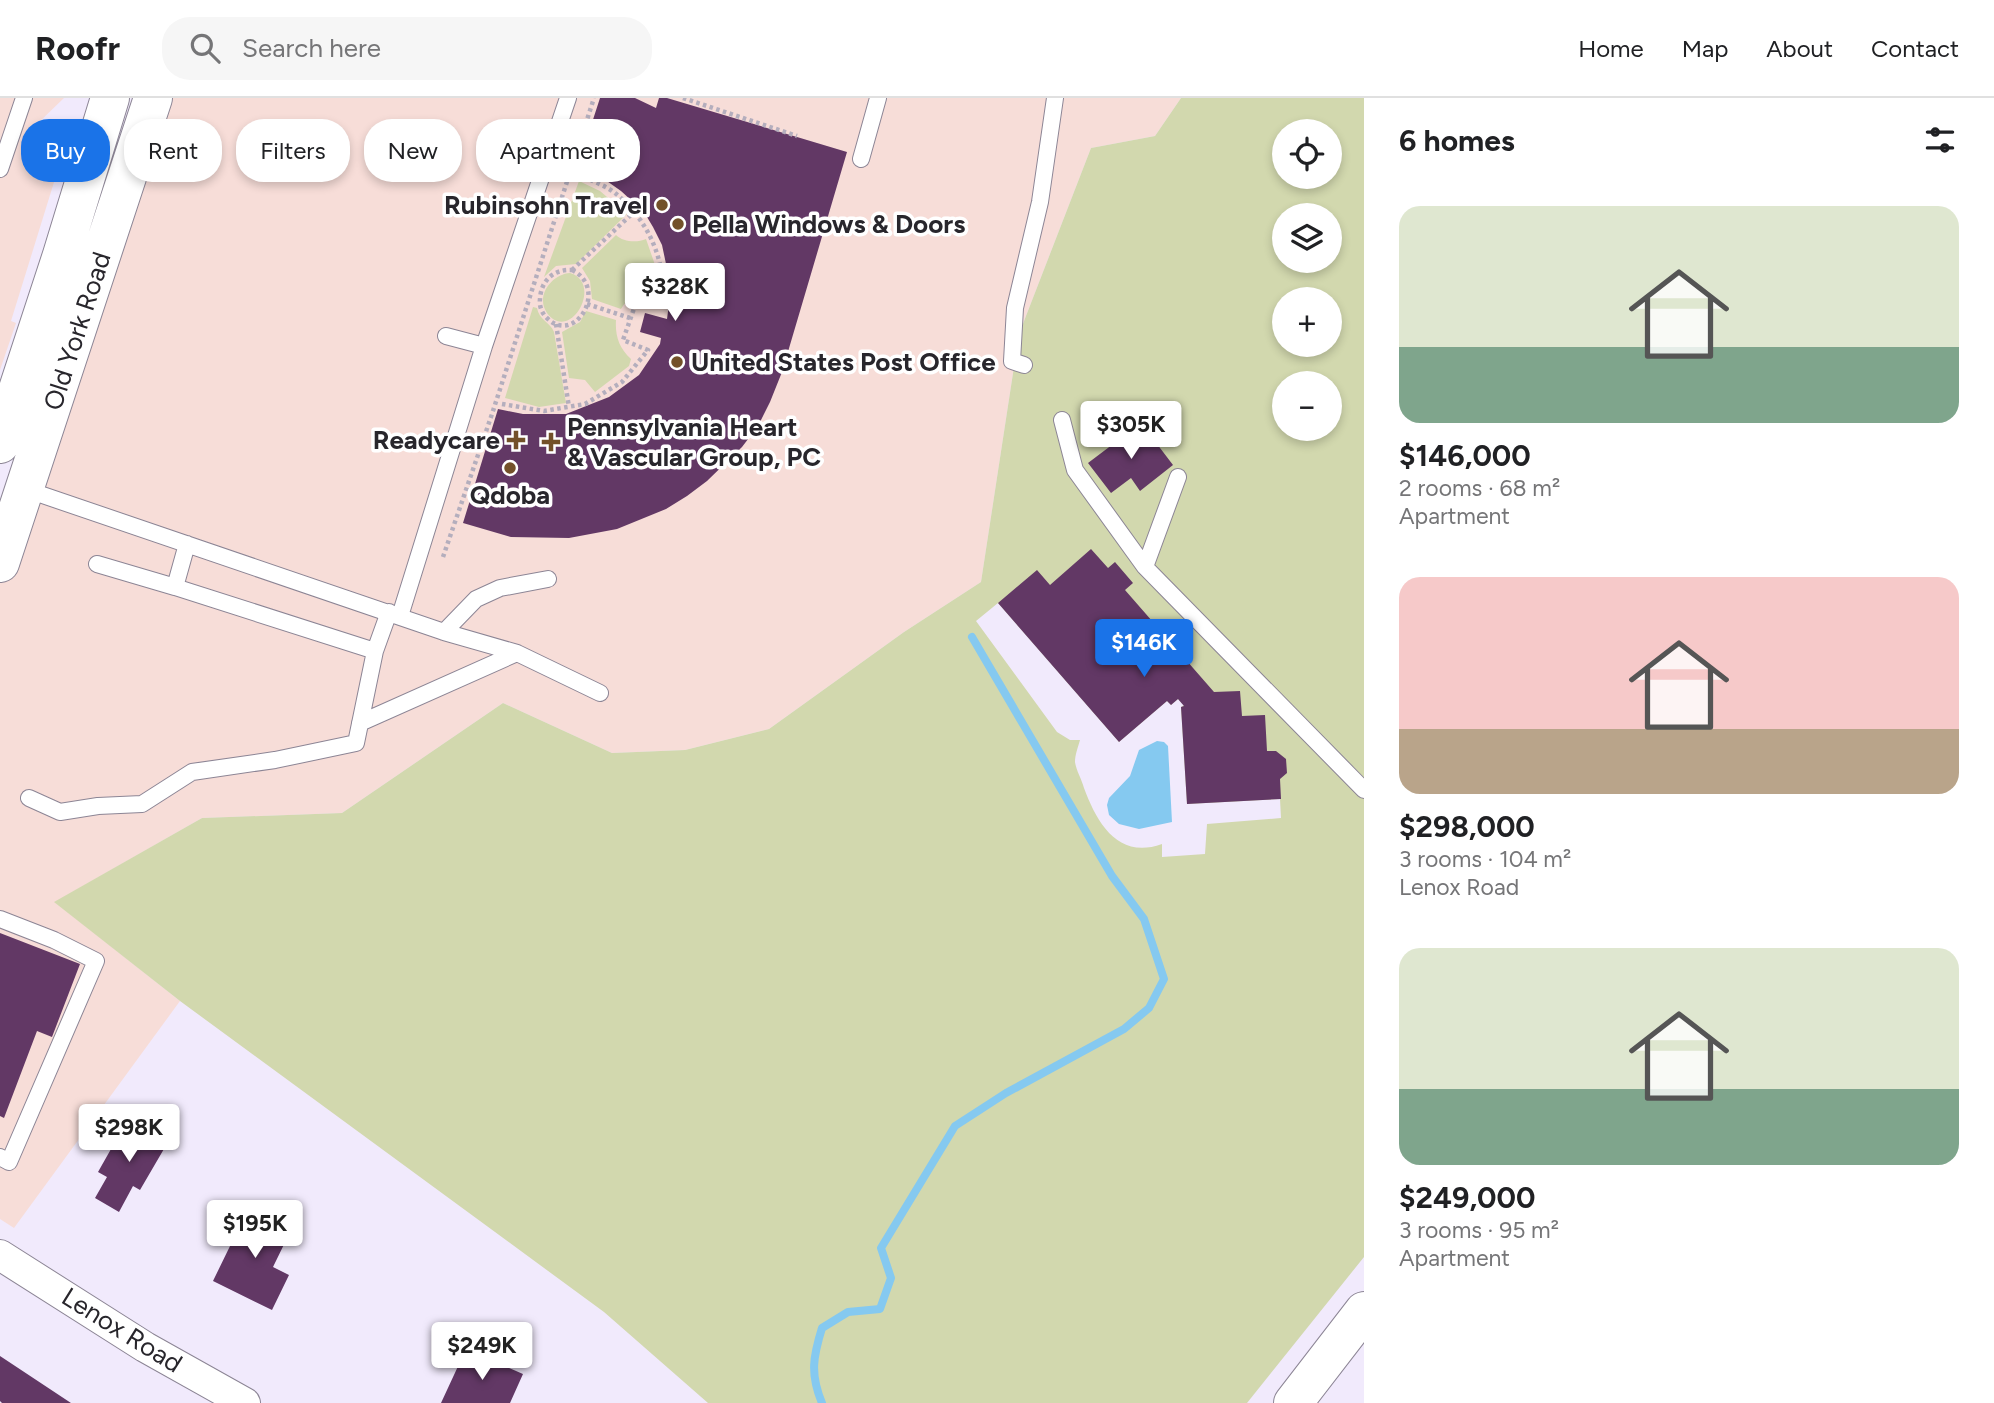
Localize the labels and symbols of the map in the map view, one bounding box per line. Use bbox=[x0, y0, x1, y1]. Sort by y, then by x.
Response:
place label: Rubinsohn Travel bbox=[444, 189, 648, 221]
marker: Rubinsohn Travel bbox=[654, 197, 670, 213]
place label: Pella Windows & Doors bbox=[692, 208, 965, 240]
marker: Pella Windows & Doors bbox=[670, 216, 686, 232]
street label: Old York Road bbox=[36, 248, 118, 414]
pin: $328K bbox=[626, 264, 724, 323]
place label: United States Post Office bbox=[691, 346, 996, 378]
marker: United States Post Office bbox=[669, 354, 685, 370]
pin: $305K bbox=[1082, 402, 1180, 461]
place label: Pennsylvania Heart & Vascular Group, PC bbox=[567, 411, 821, 473]
place label: Readycare bbox=[373, 424, 500, 456]
marker: Readycare bbox=[506, 430, 526, 450]
marker: Pennsylvania Heart & Vascular Group, PC bbox=[541, 432, 561, 452]
marker: Qdoba bbox=[502, 460, 518, 476]
place label: Qdoba bbox=[470, 479, 550, 511]
pin: $146K bbox=[1095, 620, 1193, 679]
pin: $298K bbox=[80, 1104, 178, 1164]
pin: $195K bbox=[206, 1200, 304, 1260]
street label: Lenox Road bbox=[56, 1280, 188, 1380]
pin: $249K bbox=[433, 1322, 531, 1382]

